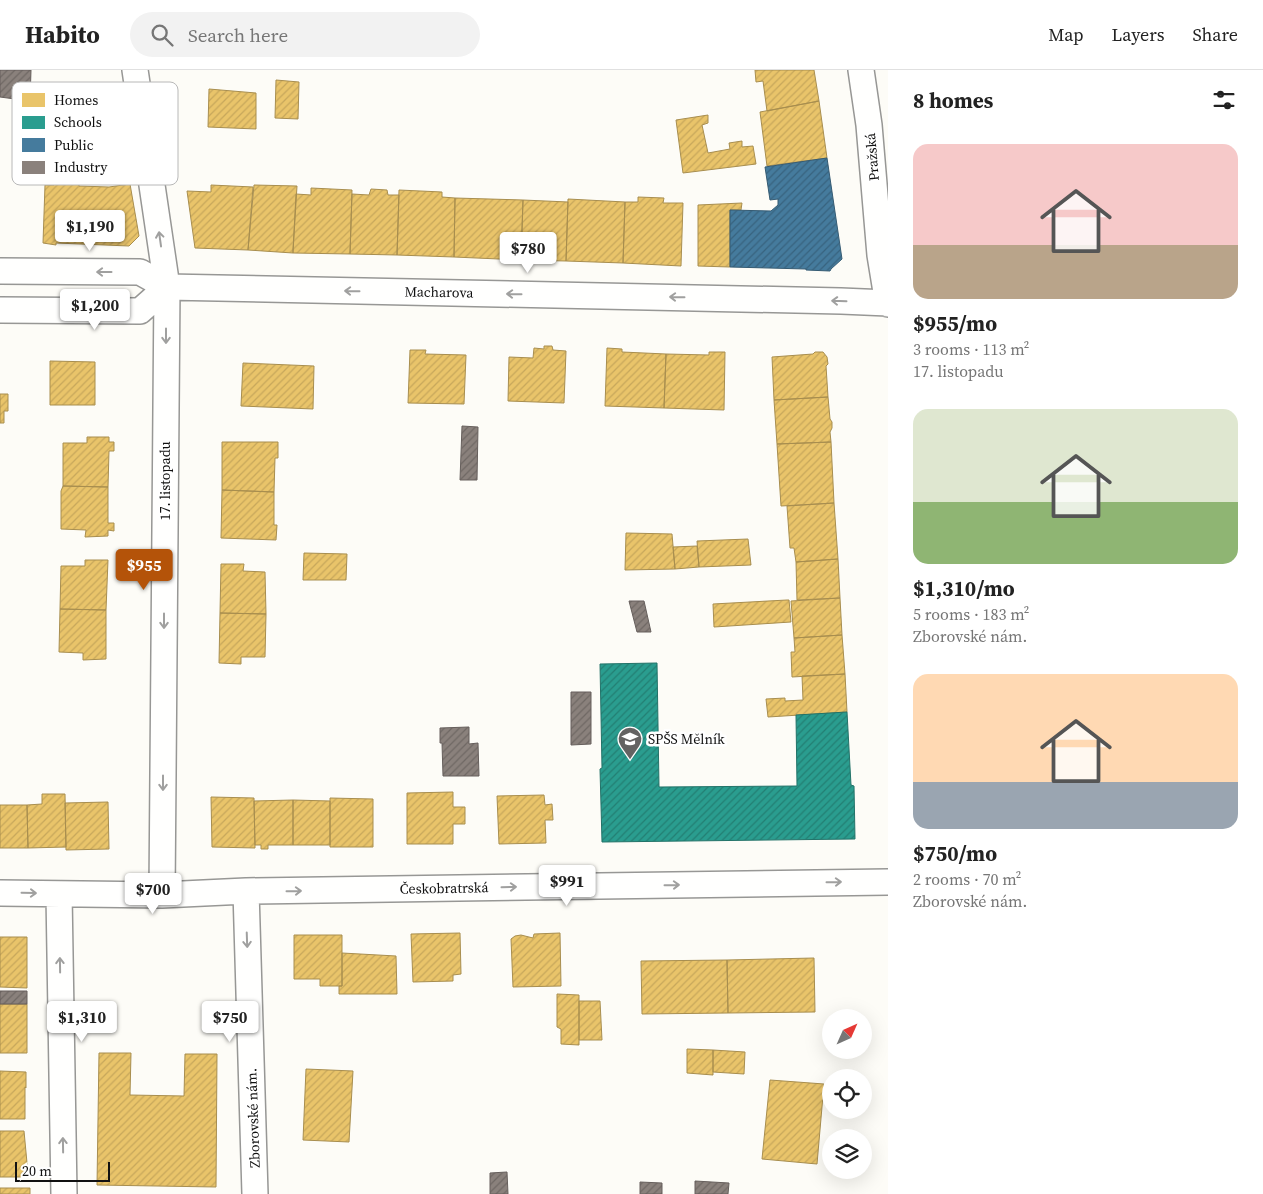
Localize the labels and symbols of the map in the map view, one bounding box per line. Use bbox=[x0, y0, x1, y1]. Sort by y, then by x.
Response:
legend bbox=[12, 82, 178, 185]
text: Homes bbox=[54, 90, 98, 110]
text: Schools bbox=[54, 112, 102, 132]
street label: Pražská bbox=[860, 131, 884, 182]
text: Public bbox=[54, 135, 94, 155]
text: Industry bbox=[54, 157, 108, 177]
pin: $1,190 bbox=[49, 210, 131, 252]
one-way arrow bbox=[154, 231, 164, 247]
pin: $780 bbox=[498, 232, 558, 274]
one-way arrow bbox=[96, 267, 112, 277]
street label: Macharova bbox=[404, 281, 475, 303]
one-way arrow bbox=[344, 286, 360, 296]
pin: $1,200 bbox=[54, 288, 136, 331]
one-way arrow bbox=[507, 289, 523, 299]
one-way arrow bbox=[669, 292, 686, 302]
one-way arrow bbox=[832, 296, 848, 305]
one-way arrow bbox=[161, 327, 171, 343]
street label: 17. listopadu bbox=[155, 441, 175, 521]
pin: $955 bbox=[114, 548, 174, 591]
one-way arrow bbox=[159, 612, 169, 628]
school or university icon: SPŠS Mělník bbox=[617, 726, 643, 760]
place label: SPŠS Mělník bbox=[648, 729, 725, 749]
one-way arrow bbox=[158, 774, 168, 791]
pin: $991 bbox=[537, 864, 597, 907]
pin: $700 bbox=[123, 872, 183, 915]
street label: Českobratrská bbox=[399, 877, 489, 899]
one-way arrow bbox=[826, 878, 842, 887]
one-way arrow bbox=[664, 880, 680, 890]
one-way arrow bbox=[501, 883, 517, 892]
one-way arrow bbox=[286, 886, 302, 896]
one-way arrow bbox=[21, 888, 37, 898]
one-way arrow bbox=[242, 932, 252, 948]
one-way arrow bbox=[55, 958, 65, 974]
pin: $1,310 bbox=[41, 1000, 123, 1043]
pin: $750 bbox=[200, 1000, 260, 1043]
north arrow bbox=[822, 1009, 872, 1059]
street label: Zborovské nám. bbox=[241, 1068, 265, 1168]
one-way arrow bbox=[58, 1138, 68, 1154]
scale bar bbox=[15, 1159, 110, 1182]

